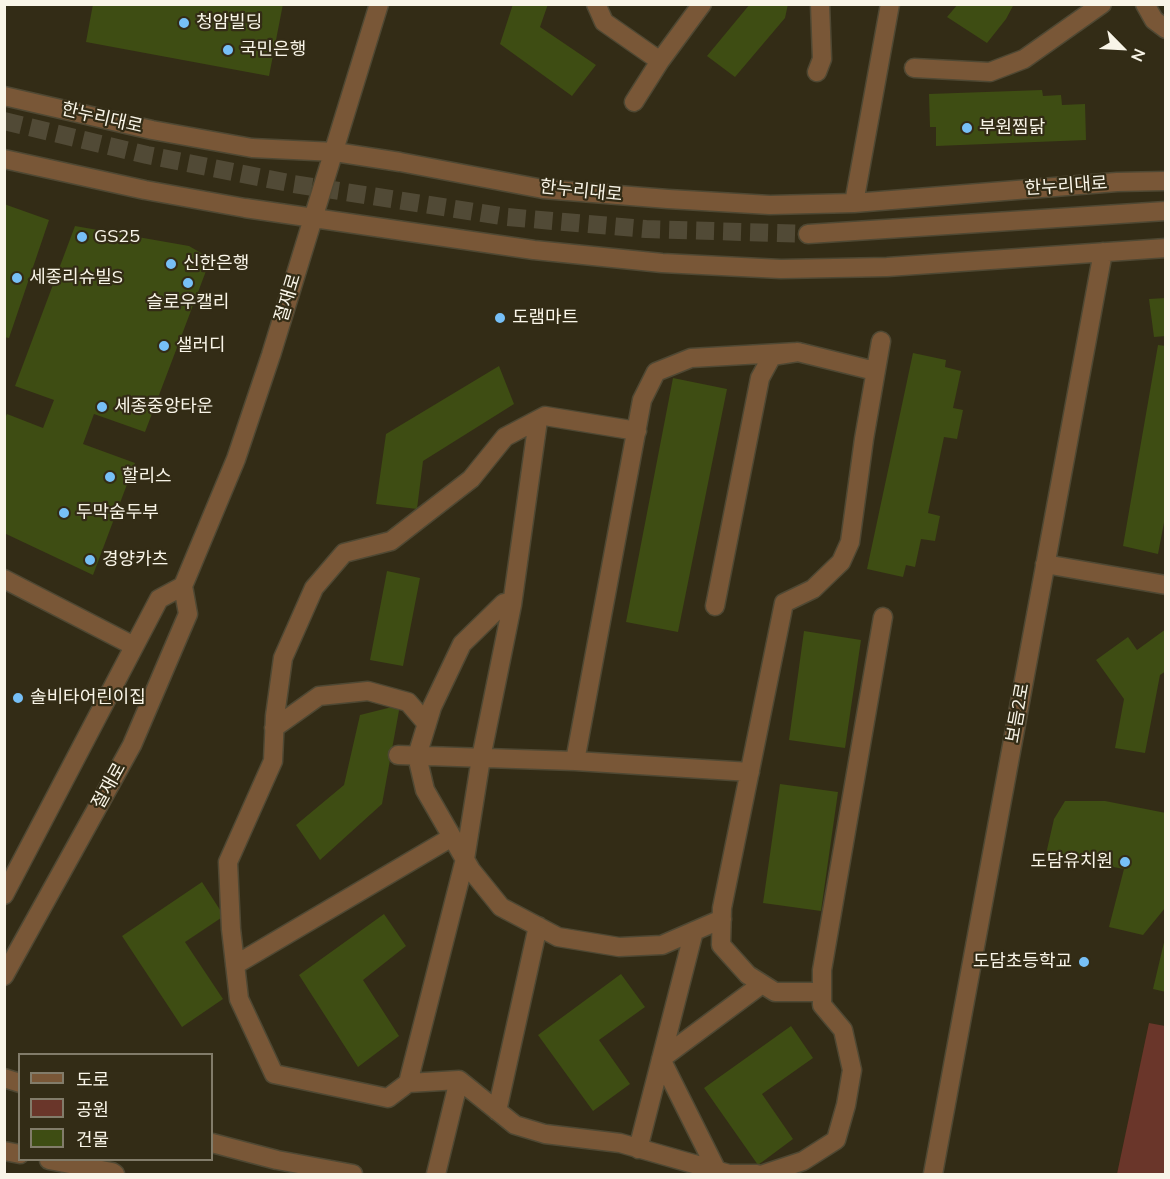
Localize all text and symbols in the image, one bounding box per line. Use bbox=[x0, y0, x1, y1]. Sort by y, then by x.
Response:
place label: 청암빌딩 bbox=[196, 12, 262, 34]
marker: 청암빌딩 bbox=[177, 16, 191, 30]
north arrow bbox=[1092, 18, 1152, 78]
place label: 국민은행 bbox=[240, 39, 306, 61]
marker: 국민은행 bbox=[221, 43, 235, 57]
text: N bbox=[1127, 46, 1150, 65]
street label: 한누리대로 bbox=[59, 98, 145, 138]
place label: 부원찜닭 bbox=[979, 117, 1045, 139]
marker: 부원찜닭 bbox=[960, 121, 974, 135]
street label: 한누리대로 bbox=[1024, 172, 1108, 200]
street label: 한누리대로 bbox=[539, 176, 623, 206]
place label: GS25 bbox=[94, 226, 140, 248]
marker: GS25 bbox=[75, 230, 89, 244]
place label: 신한은행 bbox=[183, 253, 249, 275]
marker: 신한은행 bbox=[164, 257, 178, 271]
place label: 세종리슈빌S bbox=[29, 267, 123, 289]
marker: 세종리슈빌S bbox=[10, 271, 24, 285]
street label: 절재로 bbox=[270, 271, 306, 325]
marker: 슬로우캘리 bbox=[181, 276, 195, 290]
place label: 슬로우캘리 bbox=[147, 292, 229, 314]
place label: 도램마트 bbox=[512, 307, 578, 329]
marker: 도램마트 bbox=[493, 311, 507, 325]
place label: 샐러디 bbox=[176, 335, 226, 357]
marker: 샐러디 bbox=[157, 339, 171, 353]
place label: 세종중앙타운 bbox=[114, 396, 213, 418]
marker: 세종중앙타운 bbox=[95, 400, 109, 414]
place label: 할리스 bbox=[122, 466, 172, 488]
marker: 할리스 bbox=[103, 470, 117, 484]
place label: 두막숨두부 bbox=[76, 502, 159, 524]
marker: 두막숨두부 bbox=[57, 506, 71, 520]
place label: 경양카츠 bbox=[102, 549, 168, 571]
marker: 경양카츠 bbox=[83, 553, 97, 567]
street label: 보듬2로 bbox=[1002, 681, 1034, 745]
place label: 솔비타어린이집 bbox=[30, 687, 146, 709]
marker: 솔비타어린이집 bbox=[11, 691, 25, 705]
street label: 절재로 bbox=[88, 759, 130, 813]
place label: 도담유치원 bbox=[1030, 851, 1113, 873]
marker: 도담유치원 bbox=[1118, 855, 1132, 869]
place label: 도담초등학교 bbox=[973, 951, 1072, 973]
marker: 도담초등학교 bbox=[1077, 955, 1091, 969]
legend bbox=[18, 1053, 213, 1161]
text: 도로 bbox=[76, 1068, 109, 1091]
text: 공원 bbox=[76, 1098, 109, 1121]
text: 건물 bbox=[76, 1128, 109, 1151]

